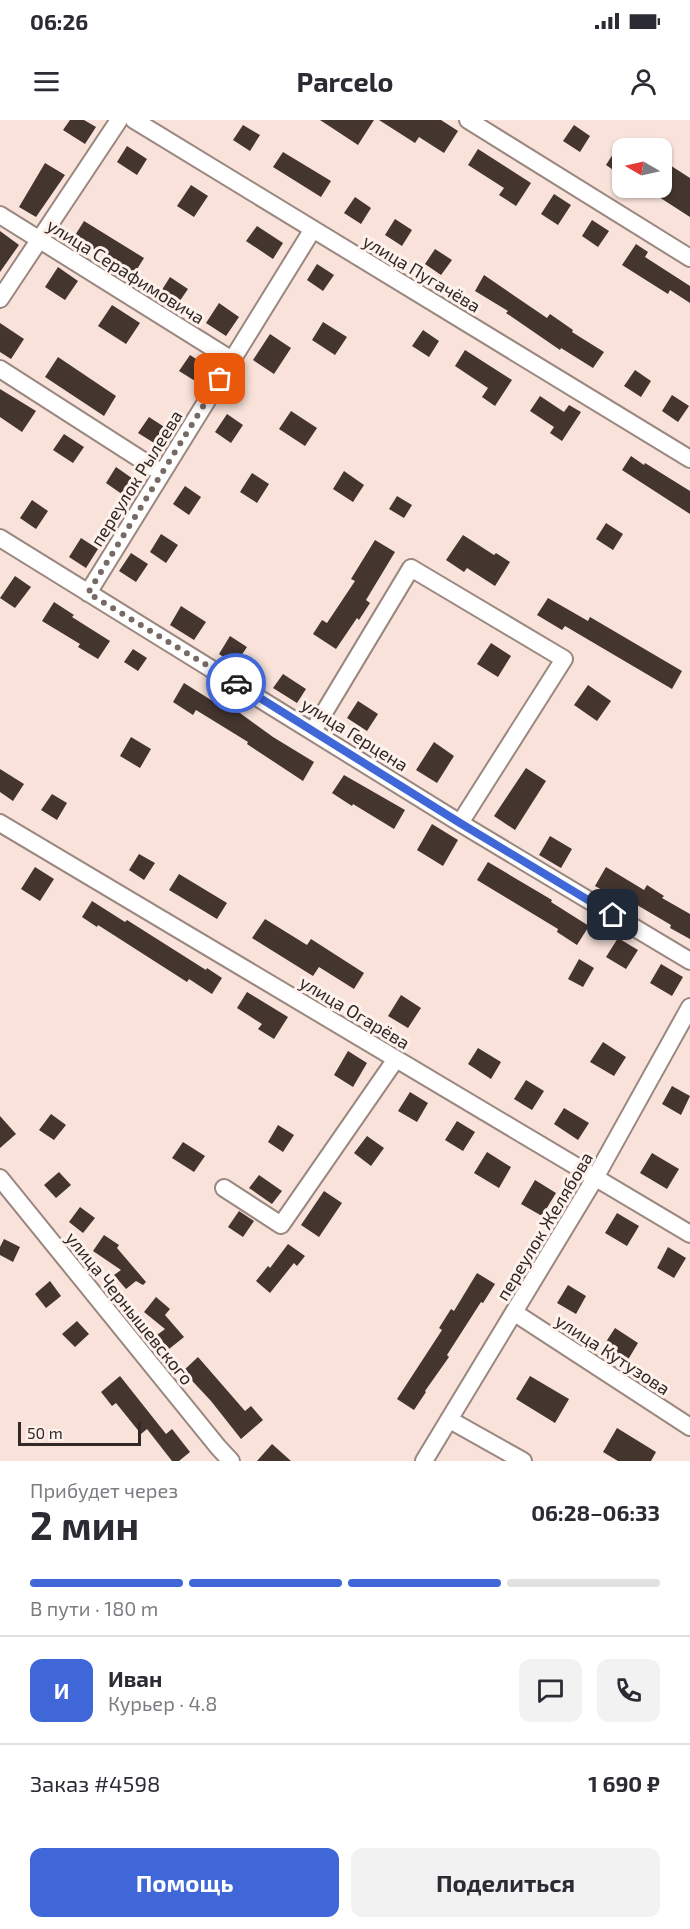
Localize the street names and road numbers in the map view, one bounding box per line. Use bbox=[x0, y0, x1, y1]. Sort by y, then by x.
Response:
street label: улица Серафимовича bbox=[43, 213, 209, 329]
street label: улица Пугачёва bbox=[359, 229, 485, 317]
street label: переулок Рылеева bbox=[85, 406, 187, 550]
street label: улица Герцена bbox=[298, 692, 412, 776]
street label: улица Огарёва bbox=[296, 970, 414, 1054]
street label: переулок Желябова bbox=[491, 1148, 597, 1304]
street label: улица Чернышевского bbox=[61, 1227, 199, 1389]
street label: улица Кутузова bbox=[552, 1309, 674, 1399]

